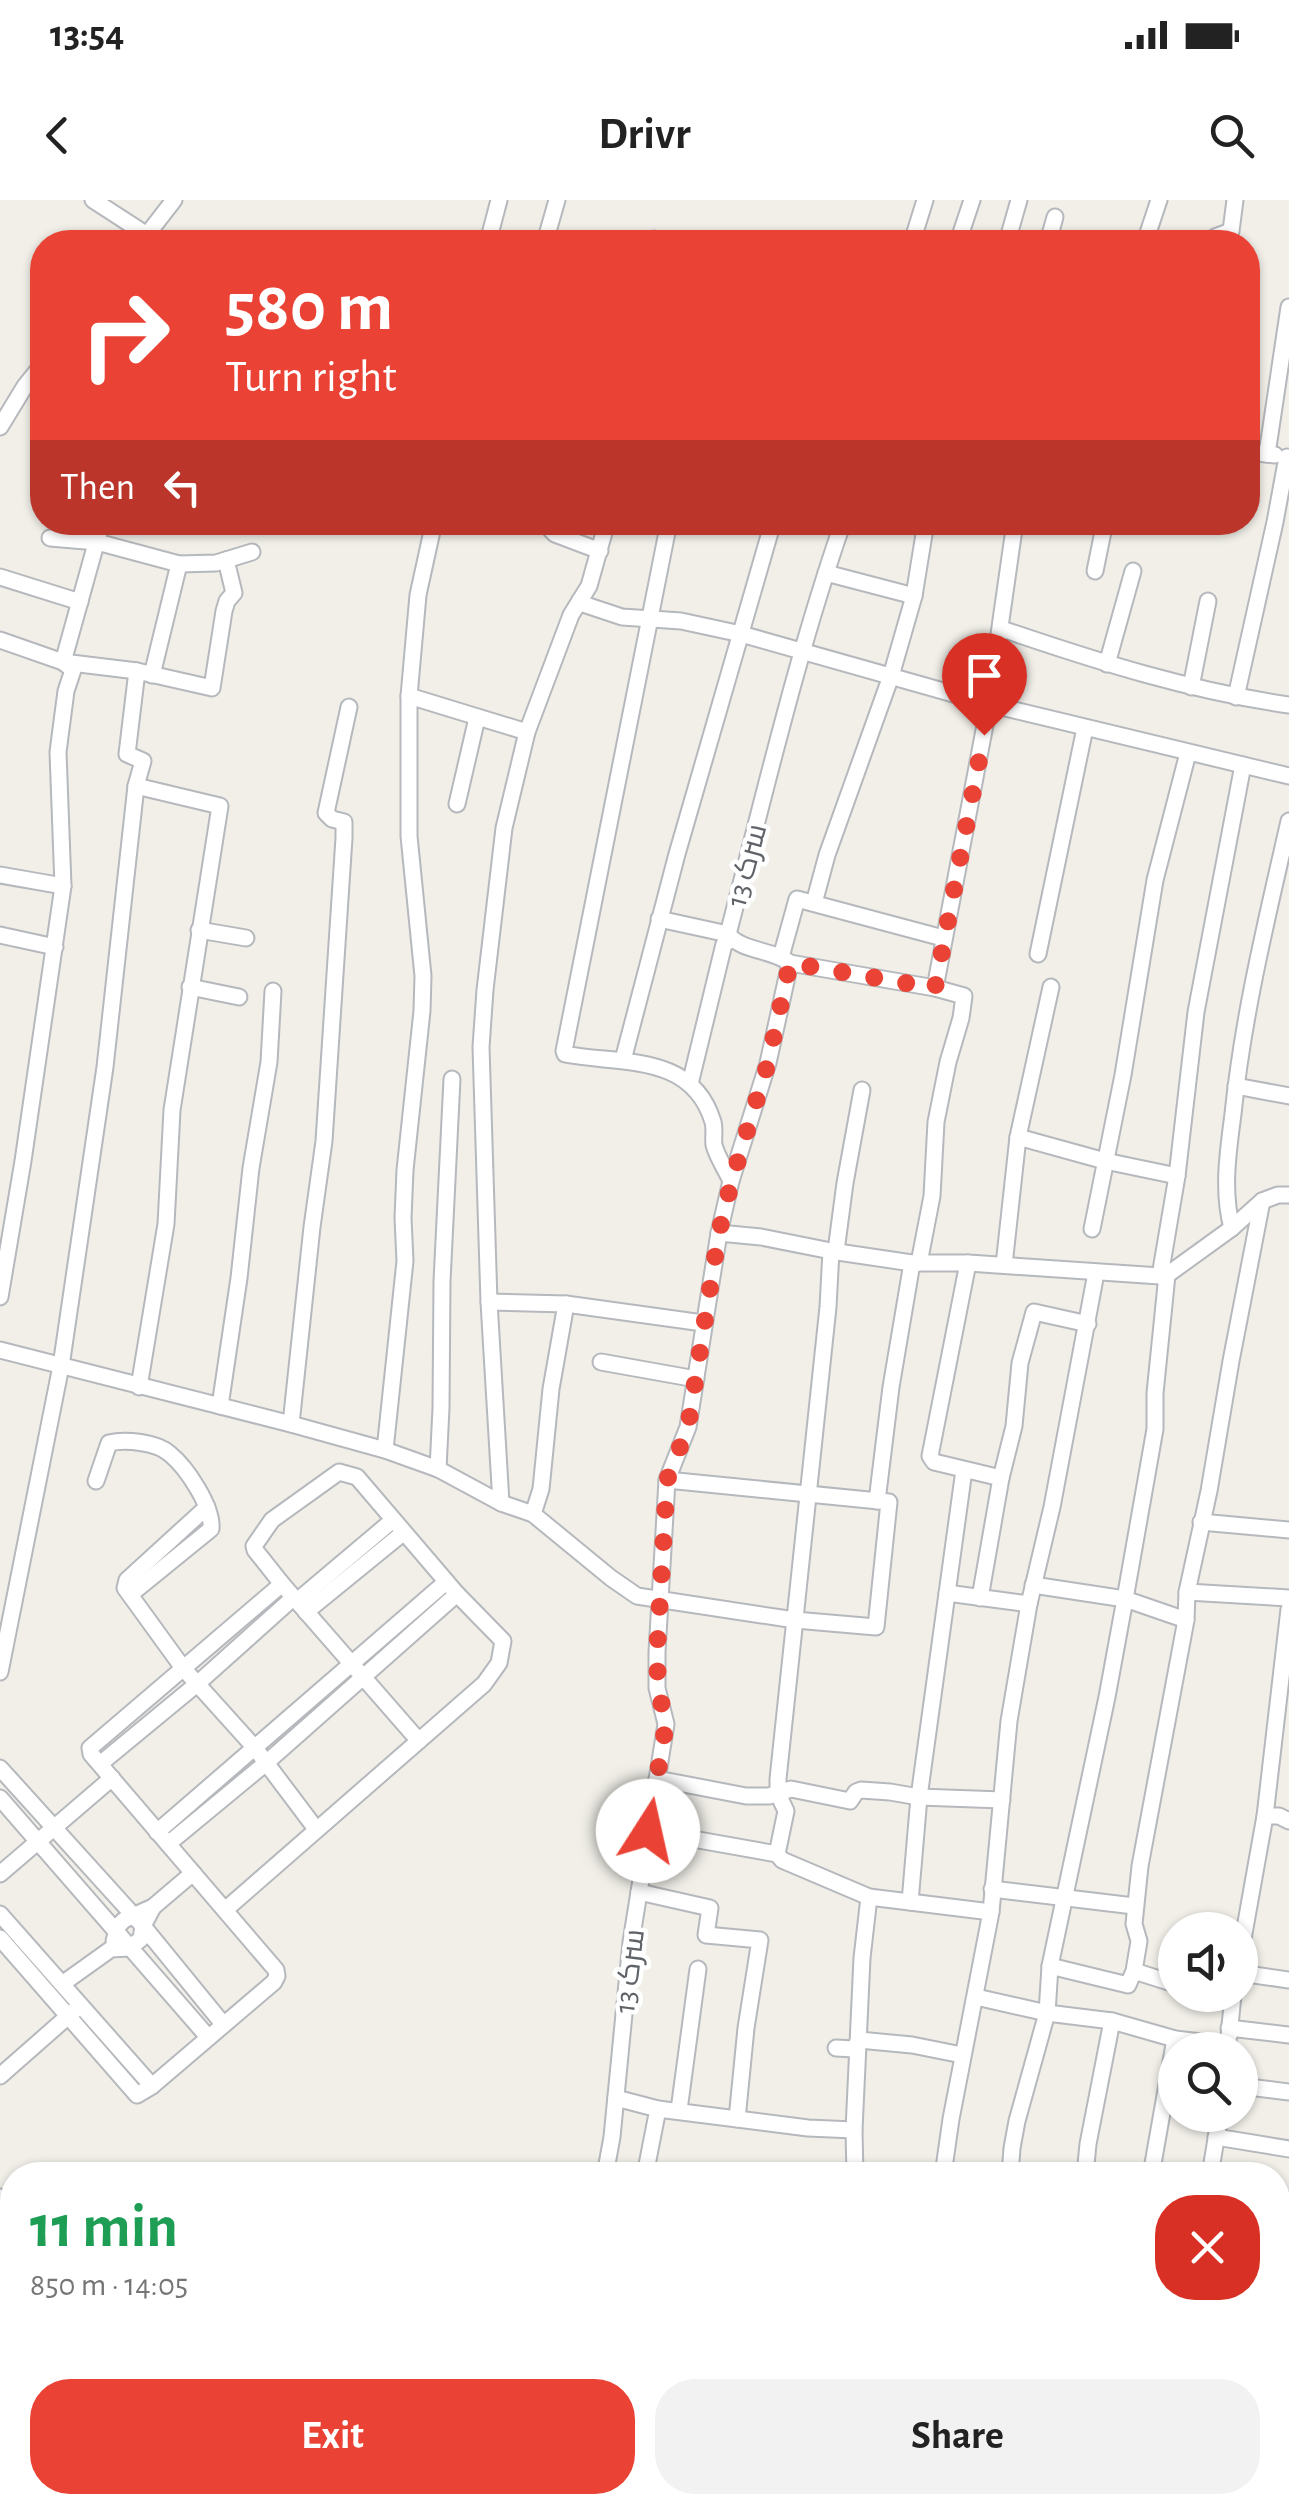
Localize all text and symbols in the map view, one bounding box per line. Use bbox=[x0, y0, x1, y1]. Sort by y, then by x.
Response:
text: 13:54 bbox=[50, 16, 124, 54]
icon: back bbox=[30, 108, 85, 163]
icon: search bbox=[1204, 108, 1259, 163]
text: Drivr bbox=[598, 112, 691, 157]
icon: right bbox=[60, 270, 190, 400]
text: 580 m bbox=[225, 273, 393, 343]
text: Turn right bbox=[225, 355, 397, 400]
icon: left bbox=[155, 460, 210, 515]
text: Then bbox=[60, 469, 135, 507]
pin bbox=[942, 633, 1027, 736]
icon: arrive bbox=[957, 648, 1012, 703]
street label: سرک 13 bbox=[722, 821, 773, 910]
position arrow bbox=[596, 1779, 700, 1883]
map controls bbox=[1158, 1912, 1258, 2132]
button: sound bbox=[1158, 1912, 1258, 2012]
street label: سرک 13 bbox=[610, 1927, 651, 2015]
button: search bbox=[1158, 2032, 1258, 2132]
button: close bbox=[1155, 2195, 1260, 2300]
text: 11 min bbox=[30, 2198, 178, 2258]
text: 850 m · 14:05 bbox=[30, 2269, 188, 2301]
button: Exit bbox=[30, 2379, 635, 2494]
button: Share bbox=[655, 2379, 1260, 2494]

